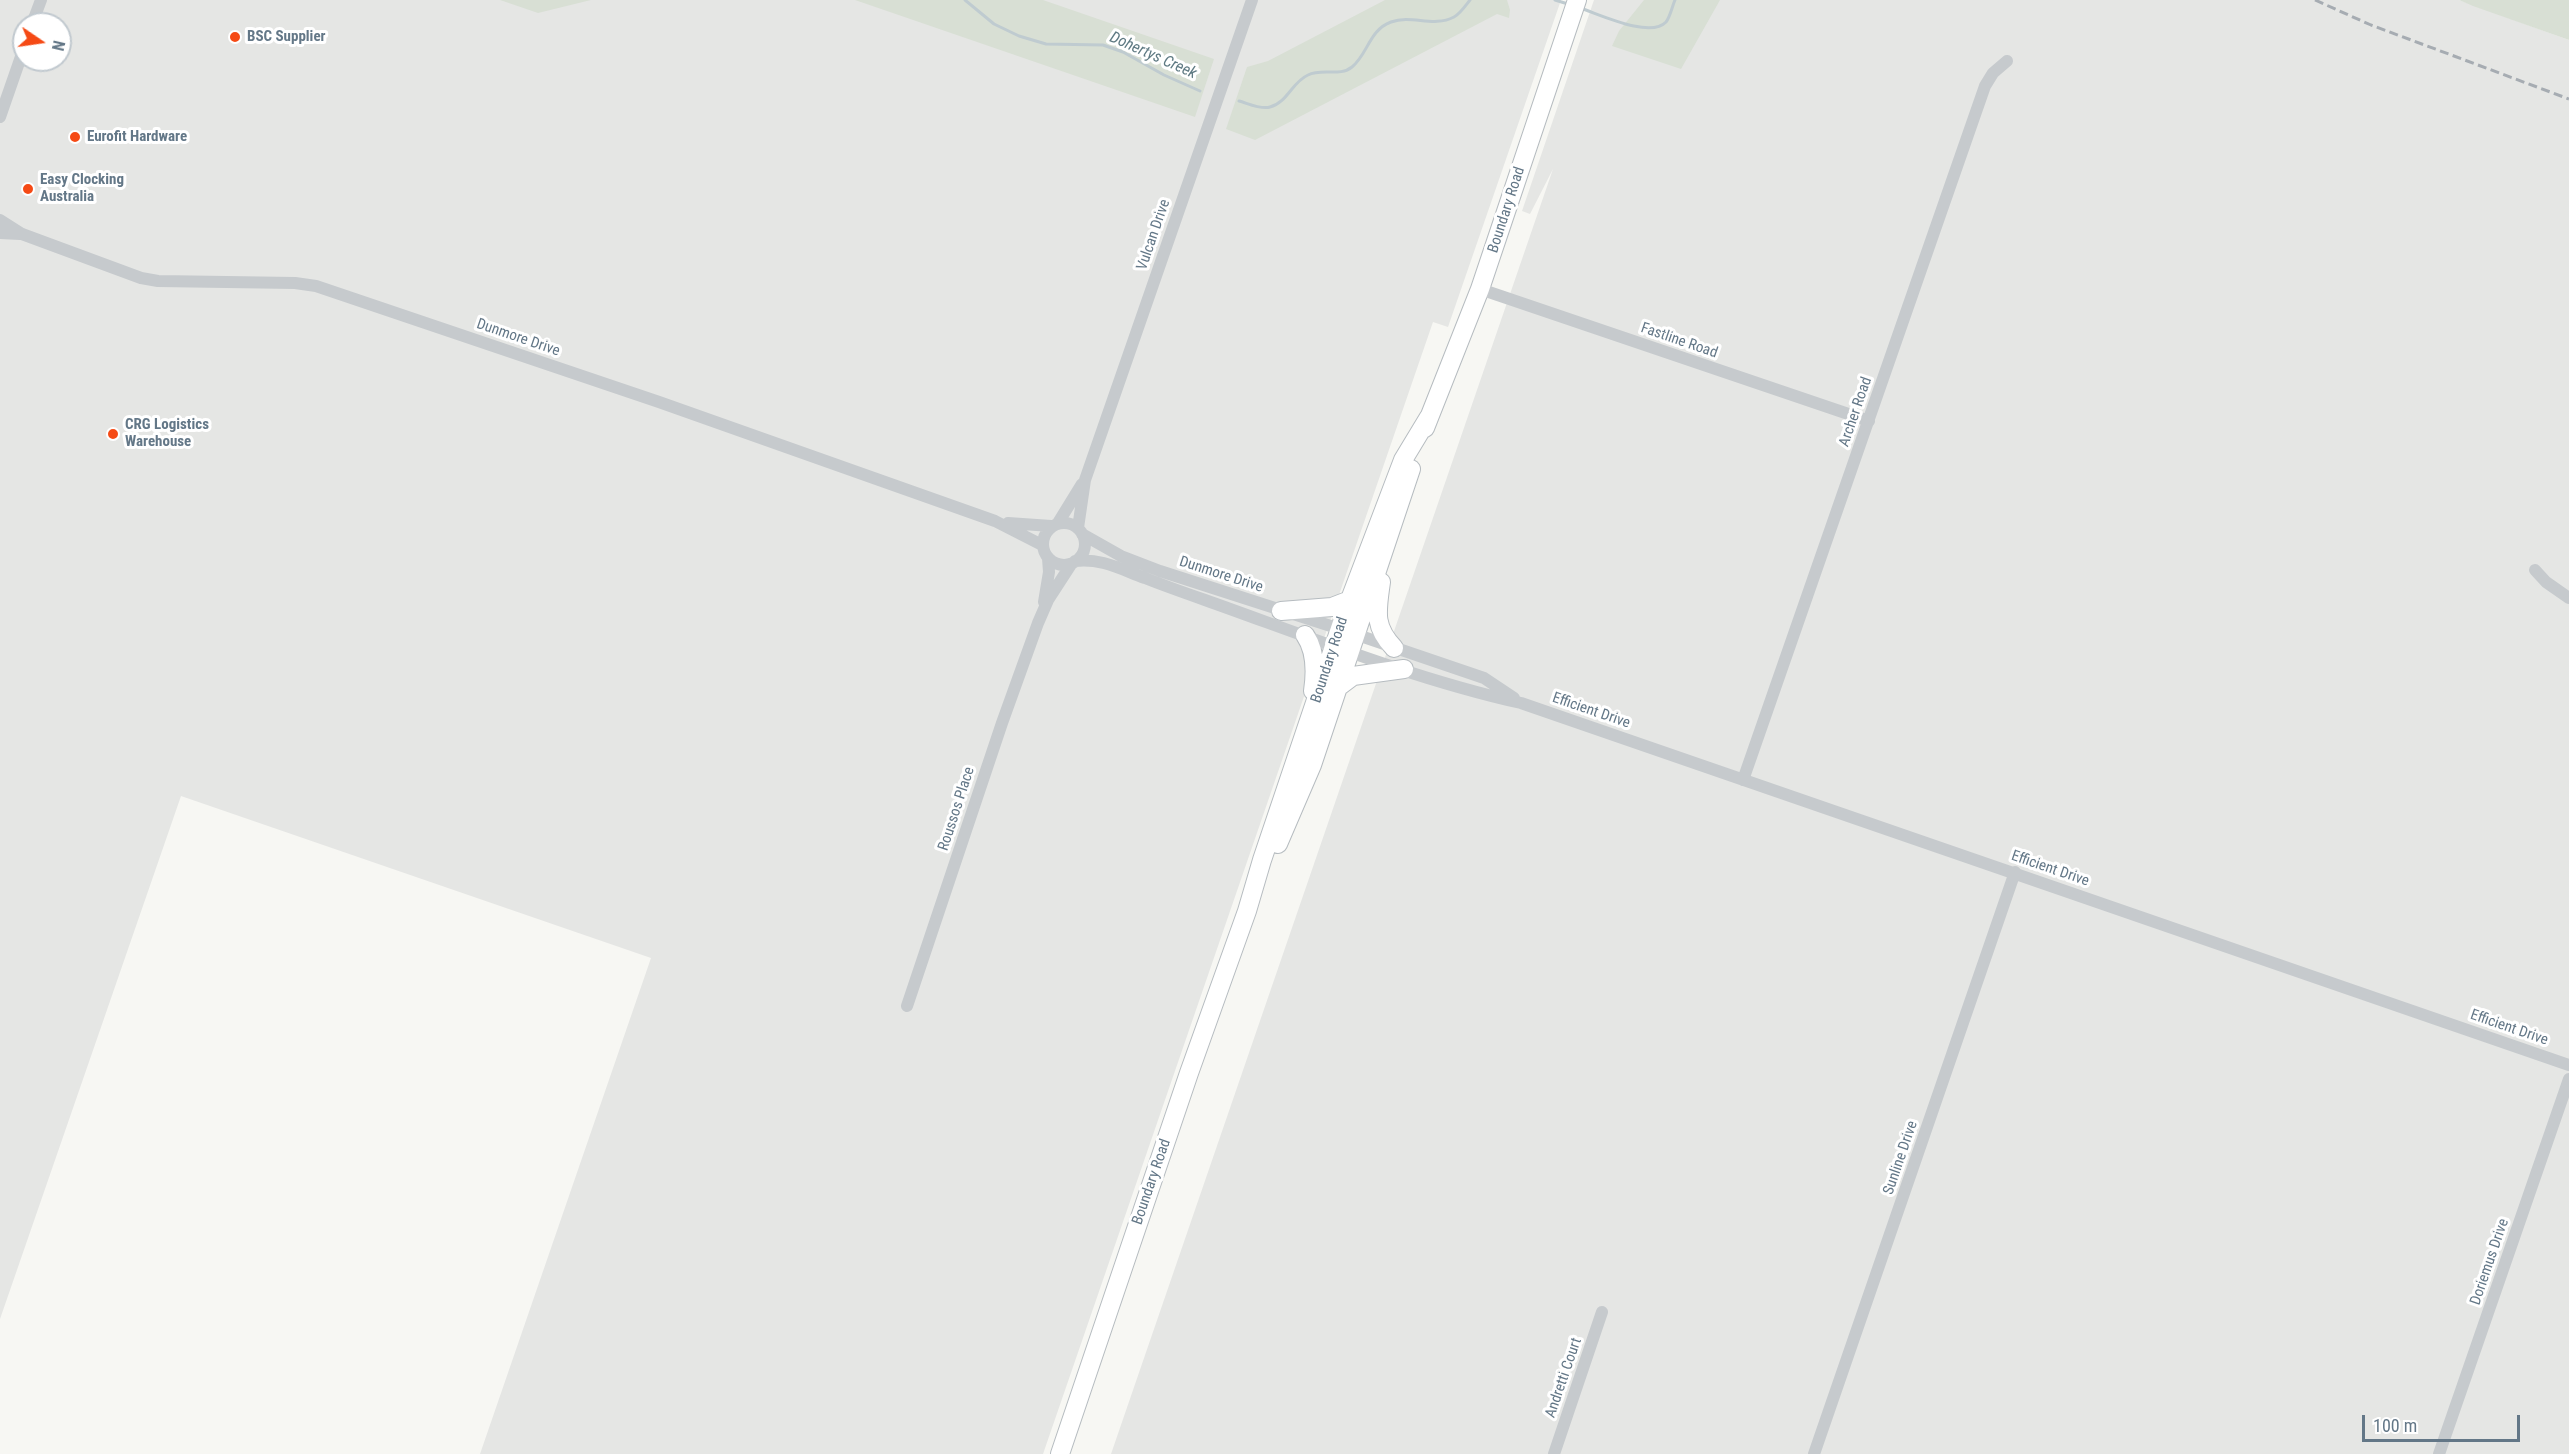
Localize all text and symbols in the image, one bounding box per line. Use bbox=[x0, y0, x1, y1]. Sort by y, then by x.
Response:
north arrow bbox=[12, 12, 72, 72]
place label: BSC Supplier bbox=[247, 28, 326, 46]
water label: Dohertys Creek bbox=[1107, 28, 1199, 84]
marker: BSC Supplier bbox=[228, 30, 242, 44]
text: N bbox=[48, 39, 68, 53]
place label: Eurofit Hardware bbox=[87, 128, 187, 146]
marker: Eurofit Hardware bbox=[68, 130, 82, 144]
street label: Boundary Road bbox=[1485, 165, 1529, 255]
place label: Easy Clocking Australia bbox=[40, 171, 124, 206]
marker: Easy Clocking Australia bbox=[21, 182, 35, 196]
street label: Vulcan Drive bbox=[1134, 197, 1174, 273]
street label: Dunmore Drive bbox=[474, 315, 562, 361]
street label: Fastline Road bbox=[1638, 319, 1720, 363]
street label: Archer Road bbox=[1836, 375, 1876, 449]
place label: CRG Logistics Warehouse bbox=[125, 416, 209, 451]
marker: CRG Logistics Warehouse bbox=[106, 427, 120, 441]
street label: Dunmore Drive bbox=[1177, 553, 1265, 597]
street label: Boundary Road bbox=[1308, 615, 1352, 705]
street label: Efficient Drive bbox=[1550, 689, 1632, 733]
street label: Roussos Place bbox=[935, 765, 979, 853]
street label: Efficient Drive bbox=[2009, 847, 2091, 891]
street label: Efficient Drive bbox=[2468, 1006, 2550, 1050]
street label: Sunline Drive bbox=[1880, 1119, 1922, 1197]
street label: Boundary Road bbox=[1129, 1137, 1175, 1227]
street label: Doriemus Drive bbox=[2467, 1217, 2513, 1307]
street label: Andretti Court bbox=[1542, 1336, 1586, 1420]
scale bar bbox=[2365, 1403, 2522, 1441]
text: 100 m bbox=[2373, 1415, 2417, 1436]

